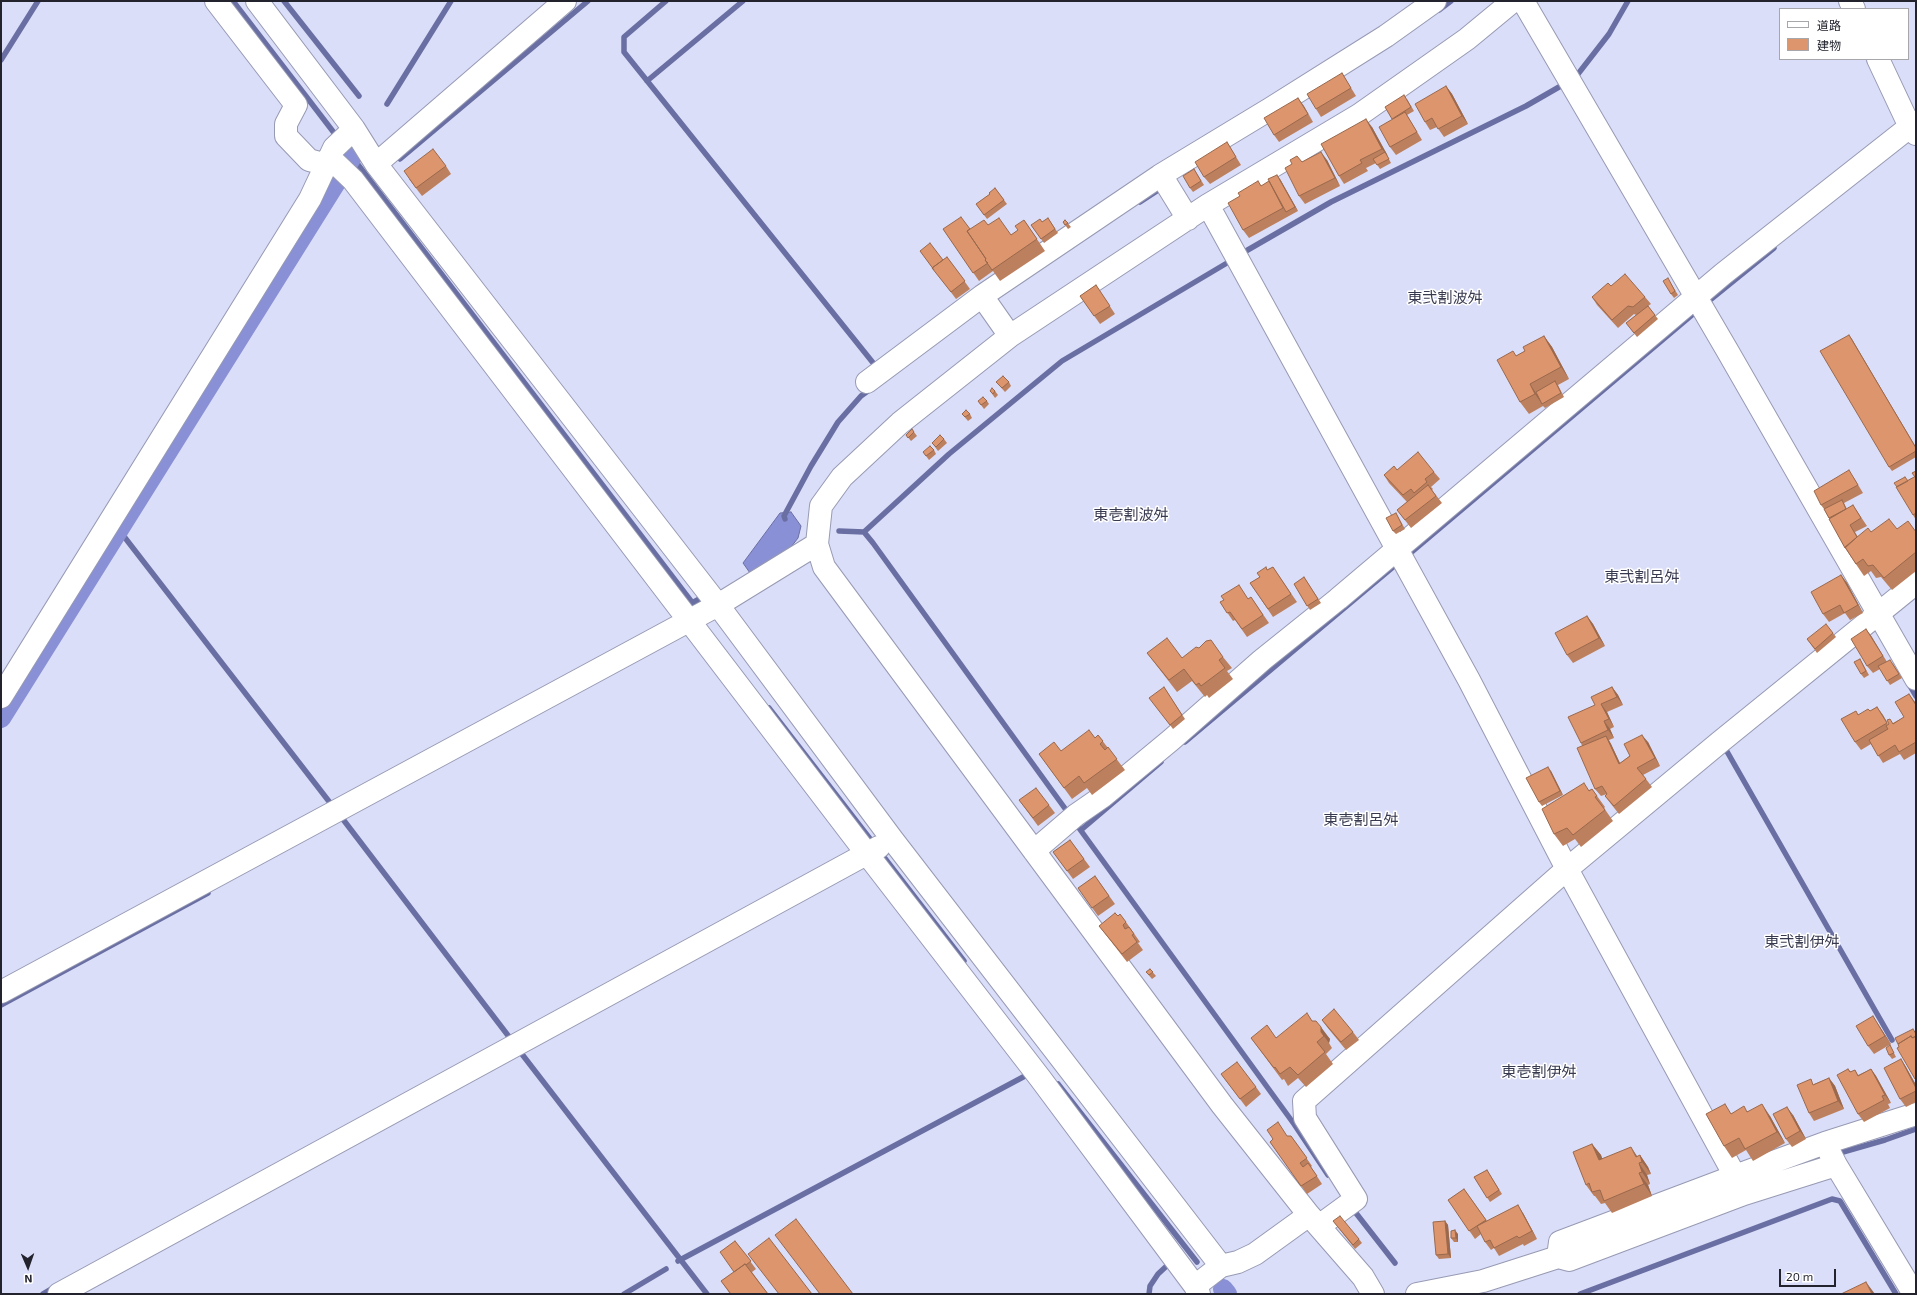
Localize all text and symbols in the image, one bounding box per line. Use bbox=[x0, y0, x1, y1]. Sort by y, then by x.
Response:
legend bbox=[1779, 8, 1909, 60]
text: 道路 bbox=[1817, 18, 1841, 32]
text: 建物 bbox=[1817, 38, 1841, 52]
district label: 東弐割波舛 bbox=[1408, 289, 1482, 307]
district label: 東壱割波舛 bbox=[1094, 506, 1168, 524]
district label: 東弐割呂舛 bbox=[1605, 568, 1679, 586]
district label: 東壱割呂舛 bbox=[1324, 811, 1398, 829]
district label: 東弐割伊舛 bbox=[1765, 933, 1839, 951]
district label: 東壱割伊舛 bbox=[1502, 1063, 1576, 1081]
north arrow bbox=[8, 1247, 48, 1287]
scale bar bbox=[1781, 1261, 1838, 1287]
text: 20 m bbox=[1786, 1269, 1813, 1283]
text: N bbox=[24, 1273, 33, 1286]

